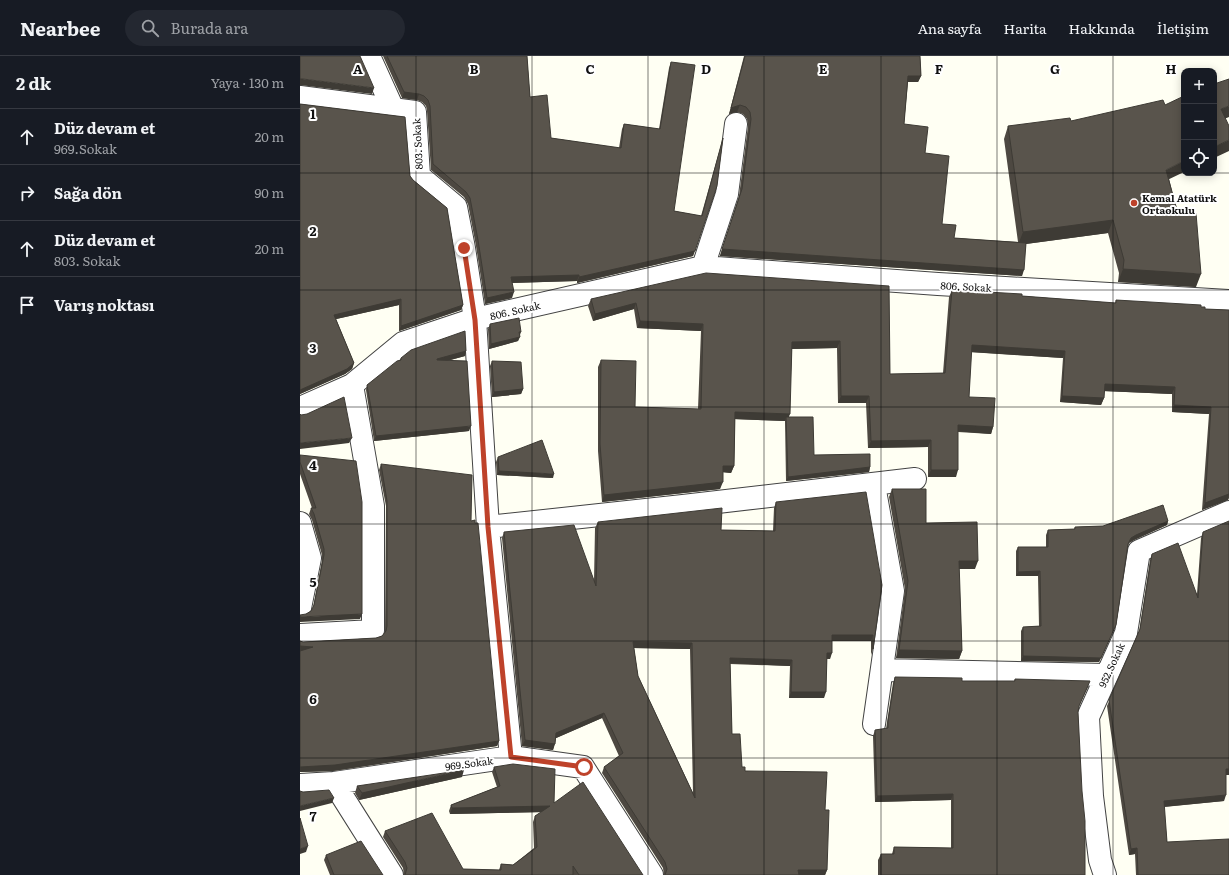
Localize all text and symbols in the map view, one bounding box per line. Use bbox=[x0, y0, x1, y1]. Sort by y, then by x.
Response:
search box bbox=[125, 10, 405, 46]
text: Nearbee bbox=[20, 14, 101, 42]
text: Burada ara bbox=[171, 16, 248, 39]
icon: search bbox=[139, 17, 161, 39]
text: Ana sayfa bbox=[918, 18, 981, 38]
text: Harita bbox=[1003, 18, 1047, 38]
text: Hakkında bbox=[1069, 18, 1135, 38]
text: İletişim bbox=[1157, 18, 1209, 38]
text: A bbox=[353, 59, 363, 78]
text: B bbox=[470, 59, 479, 78]
text: C bbox=[585, 59, 595, 78]
text: D bbox=[701, 59, 711, 78]
text: E bbox=[819, 59, 828, 78]
text: F bbox=[935, 59, 943, 78]
text: G bbox=[1050, 59, 1060, 78]
text: H bbox=[1166, 59, 1177, 78]
map controls bbox=[1181, 68, 1217, 176]
button: + bbox=[1181, 68, 1217, 104]
text: 2 dk bbox=[16, 70, 51, 95]
text: Yaya · 130 m bbox=[211, 73, 284, 92]
text: 1 bbox=[310, 104, 316, 123]
button: − bbox=[1181, 104, 1217, 140]
text: Düz devam et bbox=[54, 116, 155, 139]
street label: 803. Sokak bbox=[408, 117, 426, 170]
icon: ahead bbox=[16, 126, 38, 148]
text: 20 m bbox=[255, 127, 284, 146]
text: 969.Sokak bbox=[54, 139, 117, 158]
button: locate bbox=[1181, 140, 1217, 176]
text: Sağa dön bbox=[54, 181, 122, 204]
icon: right bbox=[16, 182, 38, 204]
text: 90 m bbox=[254, 183, 284, 202]
place label: Kemal Atatürk Ortaokulu bbox=[1142, 190, 1217, 217]
marker: Kemal Atatürk Ortaokulu bbox=[1129, 198, 1139, 208]
text: 2 bbox=[310, 221, 317, 240]
text: Düz devam et bbox=[54, 228, 155, 251]
icon: ahead bbox=[16, 238, 38, 260]
text: 20 m bbox=[255, 239, 284, 258]
route end bbox=[455, 239, 473, 257]
text: 803. Sokak bbox=[54, 251, 121, 270]
street label: 806. Sokak bbox=[940, 277, 993, 295]
text: Varış noktası bbox=[54, 293, 154, 316]
icon: arrive bbox=[16, 294, 38, 316]
street label: 806. Sokak bbox=[488, 297, 543, 323]
text: 3 bbox=[309, 338, 317, 357]
text: 4 bbox=[309, 455, 317, 474]
text: 5 bbox=[309, 572, 317, 591]
street label: 952.Sokak bbox=[1094, 639, 1128, 690]
text: 6 bbox=[309, 689, 317, 708]
street label: 969.Sokak bbox=[444, 752, 495, 774]
route start bbox=[575, 758, 593, 776]
text: 7 bbox=[309, 806, 317, 825]

